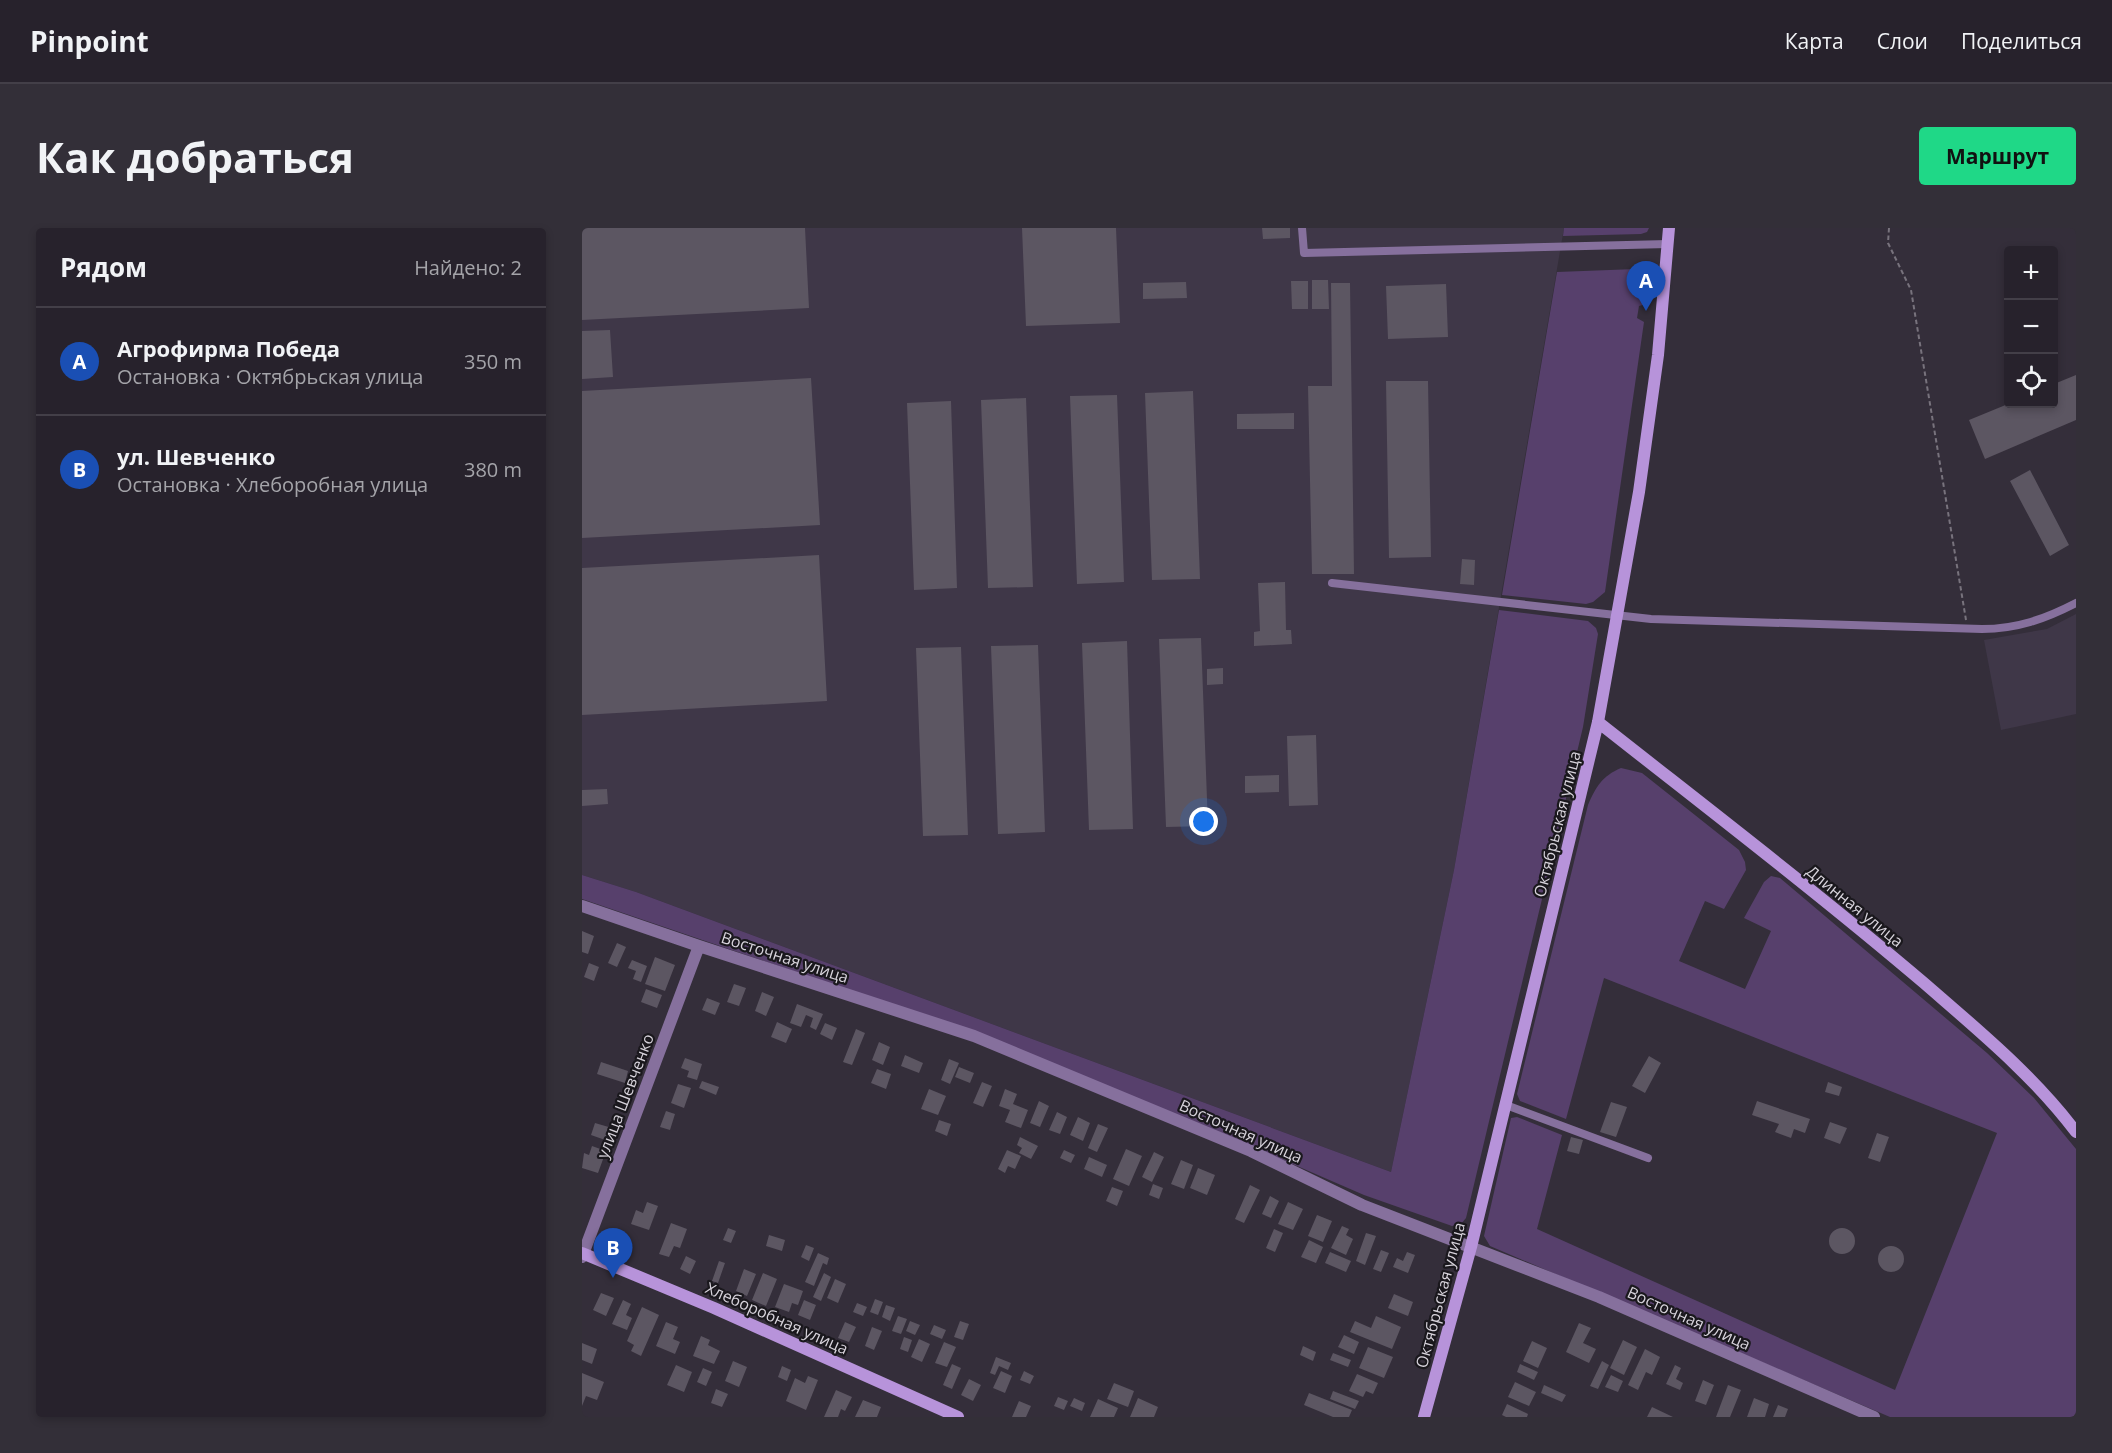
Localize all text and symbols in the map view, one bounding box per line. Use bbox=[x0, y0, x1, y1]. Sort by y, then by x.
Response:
text: Pinpoint bbox=[30, 22, 149, 60]
text: Карта bbox=[1785, 27, 1844, 55]
text: Слои bbox=[1877, 27, 1928, 55]
text: Поделиться bbox=[1961, 27, 2082, 55]
button: Маршрут bbox=[1919, 127, 2076, 185]
text: Как добраться bbox=[36, 128, 354, 185]
map controls bbox=[2004, 246, 2058, 408]
button: + bbox=[2004, 246, 2058, 300]
text: Рядом bbox=[60, 249, 147, 285]
text: Найдено: 2 bbox=[414, 254, 522, 281]
pin: A bbox=[1626, 262, 1666, 311]
button: − bbox=[2004, 300, 2058, 354]
text: Агрофирма Победа bbox=[117, 333, 340, 363]
text: A bbox=[73, 348, 86, 375]
text: 350 m bbox=[464, 348, 522, 375]
button: locate bbox=[2004, 354, 2058, 408]
text: Остановка · Октябрьская улица bbox=[117, 363, 423, 390]
text: ул. Шевченко bbox=[117, 441, 275, 471]
text: B bbox=[73, 456, 86, 483]
text: 380 m bbox=[464, 456, 522, 483]
text: Остановка · Хлеборобная улица bbox=[117, 471, 428, 498]
street label: Октябрьская улица bbox=[1528, 749, 1586, 899]
your location bbox=[1189, 807, 1218, 836]
street label: Длинная улица bbox=[1802, 860, 1908, 952]
street label: Восточная улица bbox=[718, 926, 852, 988]
street label: улица Шевченко bbox=[591, 1031, 659, 1161]
street label: Восточная улица bbox=[1176, 1094, 1306, 1168]
street label: Октябрьская улица bbox=[1410, 1220, 1470, 1370]
pin: B bbox=[594, 1228, 633, 1278]
street label: Хлеборобная улица bbox=[702, 1277, 852, 1359]
street label: Восточная улица bbox=[1624, 1281, 1754, 1355]

